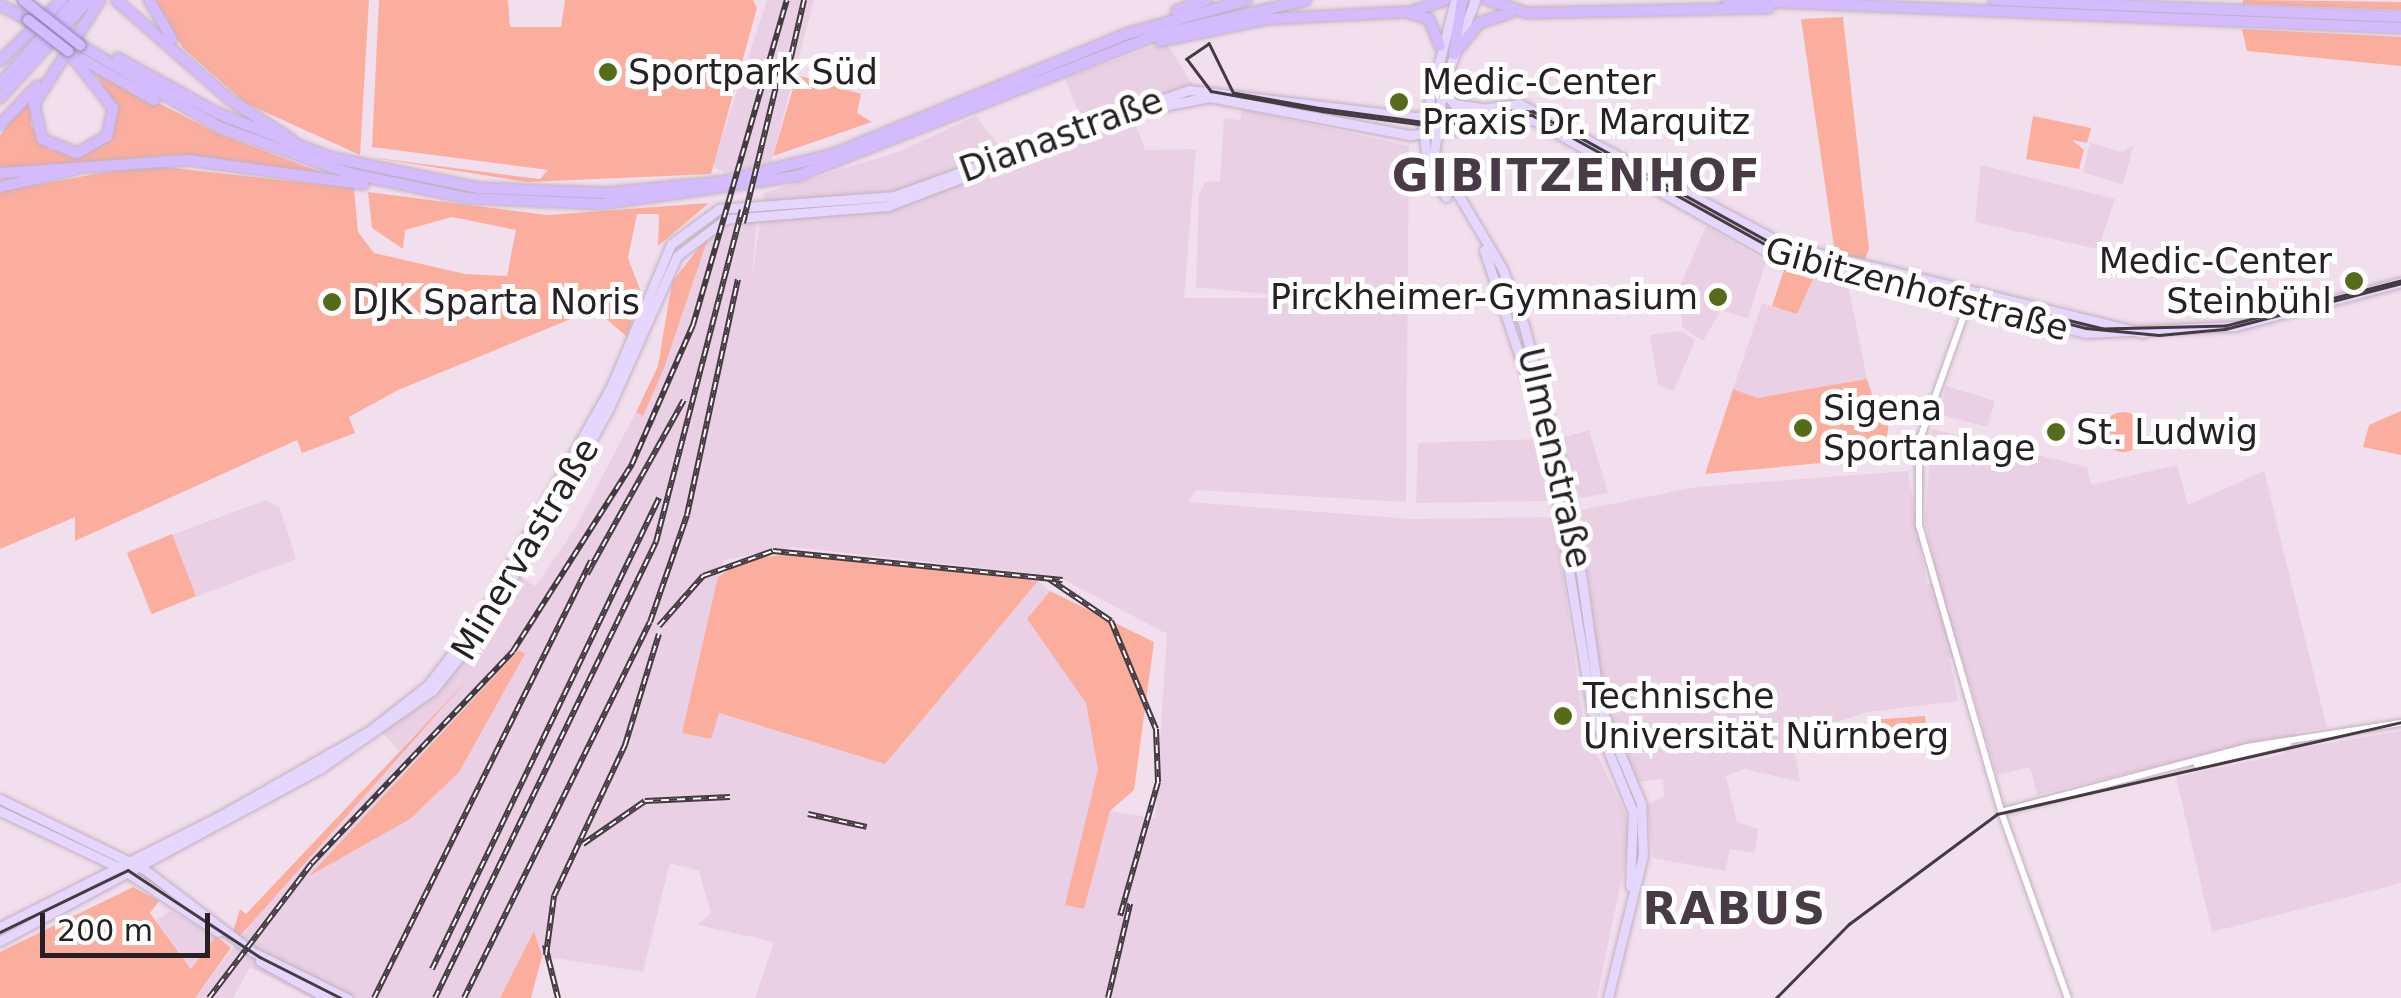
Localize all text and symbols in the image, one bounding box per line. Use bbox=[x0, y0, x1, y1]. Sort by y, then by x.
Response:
place label: Sportpark Süd bbox=[628, 51, 878, 93]
marker: Sportpark Süd bbox=[597, 61, 619, 83]
place label: Medic-Center Praxis Dr. Marquitz bbox=[1422, 61, 1750, 143]
street label: Dianastraße bbox=[954, 79, 1168, 191]
marker: Medic-Center Praxis Dr. Marquitz bbox=[1386, 89, 1412, 115]
district label: GIBITZENHOF bbox=[1392, 149, 1762, 203]
street label: Gibitzenhofstraße bbox=[1761, 228, 2073, 350]
place label: Medic-Center Steinbühl bbox=[2099, 240, 2332, 322]
marker: Medic-Center Steinbühl bbox=[2341, 268, 2367, 294]
place label: Pirckheimer-Gymnasium bbox=[1270, 276, 1698, 318]
place label: DJK Sparta Noris bbox=[352, 281, 640, 323]
marker: Pirckheimer-Gymnasium bbox=[1707, 286, 1729, 308]
marker: DJK Sparta Noris bbox=[321, 291, 343, 313]
street label: Ulmenstraße bbox=[1509, 344, 1601, 572]
place label: Sigena Sportanlage bbox=[1823, 387, 2036, 469]
place label: St. Ludwig bbox=[2076, 411, 2258, 453]
marker: Sigena Sportanlage bbox=[1792, 417, 1814, 439]
marker: St. Ludwig bbox=[2045, 421, 2067, 443]
street label: Minervastraße bbox=[442, 430, 608, 668]
place label: Technische Universität Nürnberg bbox=[1583, 675, 1949, 757]
marker: Technische Universität Nürnberg bbox=[1552, 705, 1574, 727]
district label: RABUS bbox=[1642, 882, 1828, 936]
scale bar bbox=[45, 893, 215, 955]
text: 200 m bbox=[57, 913, 153, 948]

